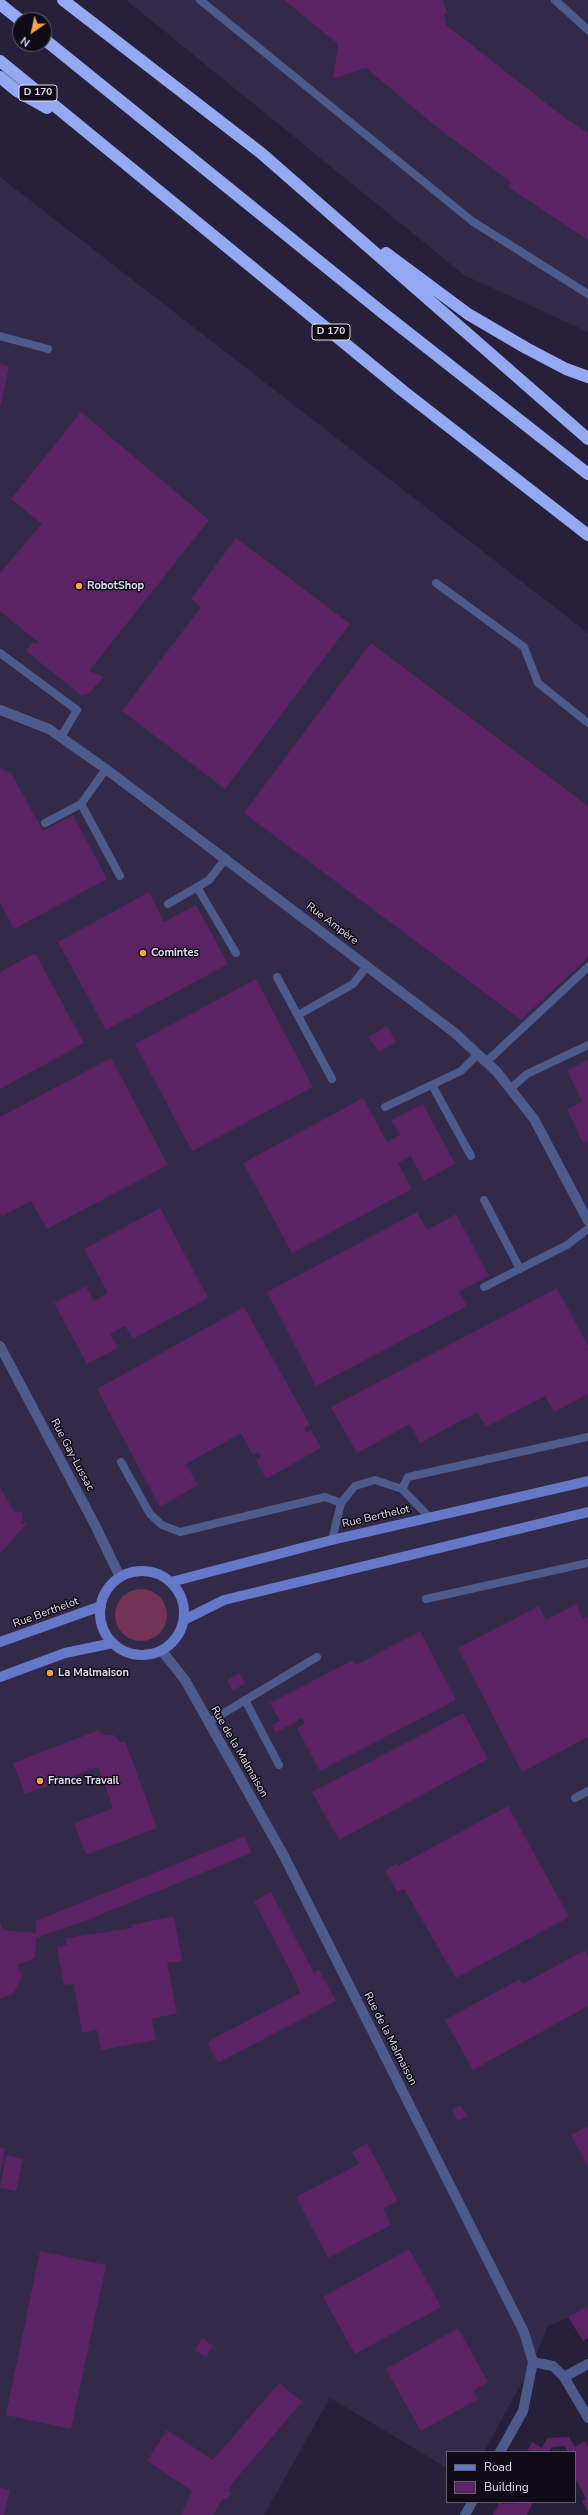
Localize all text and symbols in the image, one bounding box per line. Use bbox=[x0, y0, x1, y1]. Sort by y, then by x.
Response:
north arrow bbox=[12, 12, 52, 52]
text: N bbox=[18, 33, 33, 50]
road number: D 170 bbox=[19, 85, 57, 101]
road number: D 170 bbox=[312, 324, 350, 340]
place label: RobotShop bbox=[87, 579, 144, 593]
marker: RobotShop bbox=[74, 581, 84, 591]
street label: Rue Ampère bbox=[303, 900, 361, 948]
place label: Comintes bbox=[151, 946, 199, 960]
marker: Comintes bbox=[138, 948, 148, 958]
street label: Rue Gay-Lussac bbox=[47, 1417, 97, 1493]
street label: Rue Berthelot bbox=[341, 1503, 411, 1531]
street label: Rue Berthelot bbox=[11, 1595, 81, 1631]
place label: La Malmaison bbox=[58, 1666, 129, 1680]
marker: La Malmaison bbox=[45, 1668, 55, 1678]
street label: Rue de la Malmaison bbox=[207, 1704, 271, 1800]
place label: France Travail bbox=[48, 1774, 119, 1788]
marker: France Travail bbox=[35, 1776, 45, 1786]
street label: Rue de la Malmaison bbox=[361, 1990, 419, 2088]
legend bbox=[446, 2451, 576, 2503]
text: Road bbox=[484, 2459, 512, 2475]
text: Building bbox=[484, 2479, 529, 2495]

